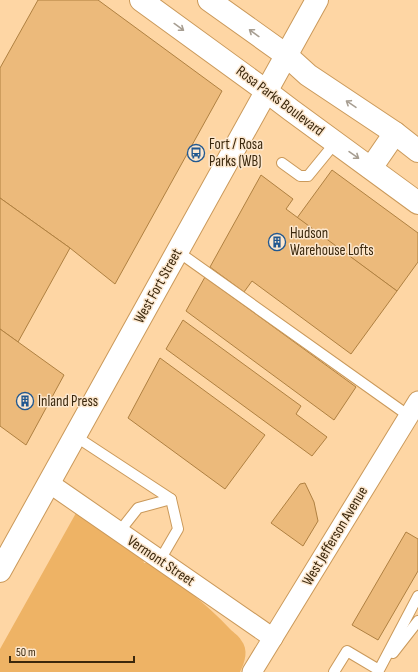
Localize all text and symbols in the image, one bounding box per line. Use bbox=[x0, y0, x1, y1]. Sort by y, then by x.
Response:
one-way arrow bbox=[173, 23, 184, 31]
one-way arrow bbox=[249, 29, 260, 37]
street label: Rosa Parks Boulevard bbox=[232, 62, 328, 140]
one-way arrow bbox=[345, 100, 356, 108]
place label: Fort / Rosa Parks (WB) bbox=[209, 135, 263, 171]
bus stop icon: Fort / Rosa Parks (WB) bbox=[186, 143, 206, 163]
one-way arrow bbox=[348, 151, 359, 159]
place label: Hudson Warehouse Lofts bbox=[290, 224, 374, 260]
building icon: Hudson Warehouse Lofts bbox=[267, 232, 287, 252]
street label: West Fort Street bbox=[130, 245, 187, 327]
building icon: Inland Press bbox=[15, 391, 35, 411]
place label: Inland Press bbox=[38, 392, 98, 411]
street label: West Jefferson Avenue bbox=[298, 483, 372, 589]
street label: Vermont Street bbox=[124, 531, 199, 591]
scale bar bbox=[10, 638, 134, 664]
text: 50 m bbox=[16, 645, 36, 660]

